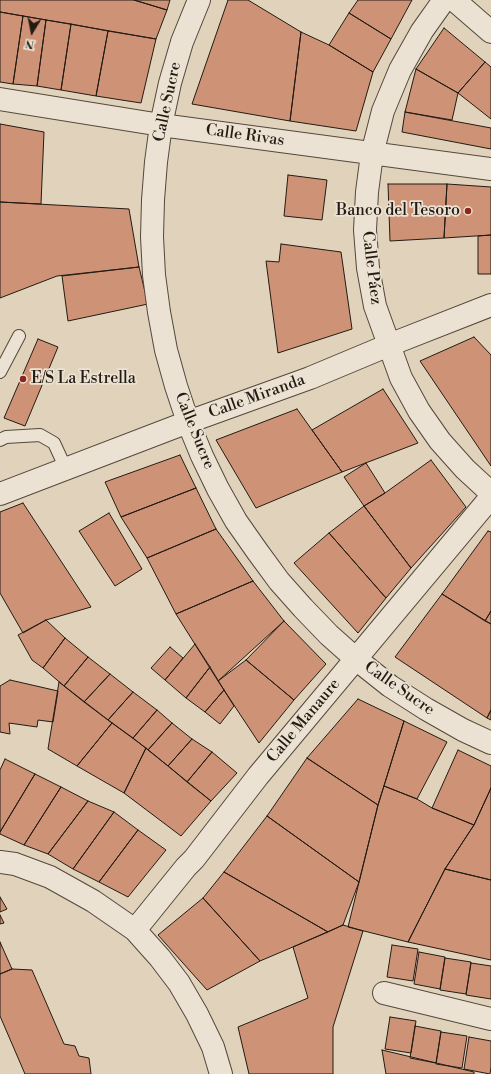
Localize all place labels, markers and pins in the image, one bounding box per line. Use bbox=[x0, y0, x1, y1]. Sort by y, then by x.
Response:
place label: Banco del Tesoro bbox=[336, 201, 460, 221]
marker: Banco del Tesoro bbox=[463, 206, 473, 216]
place label: E/S La Estrella bbox=[31, 369, 136, 389]
marker: E/S La Estrella bbox=[18, 374, 28, 384]

